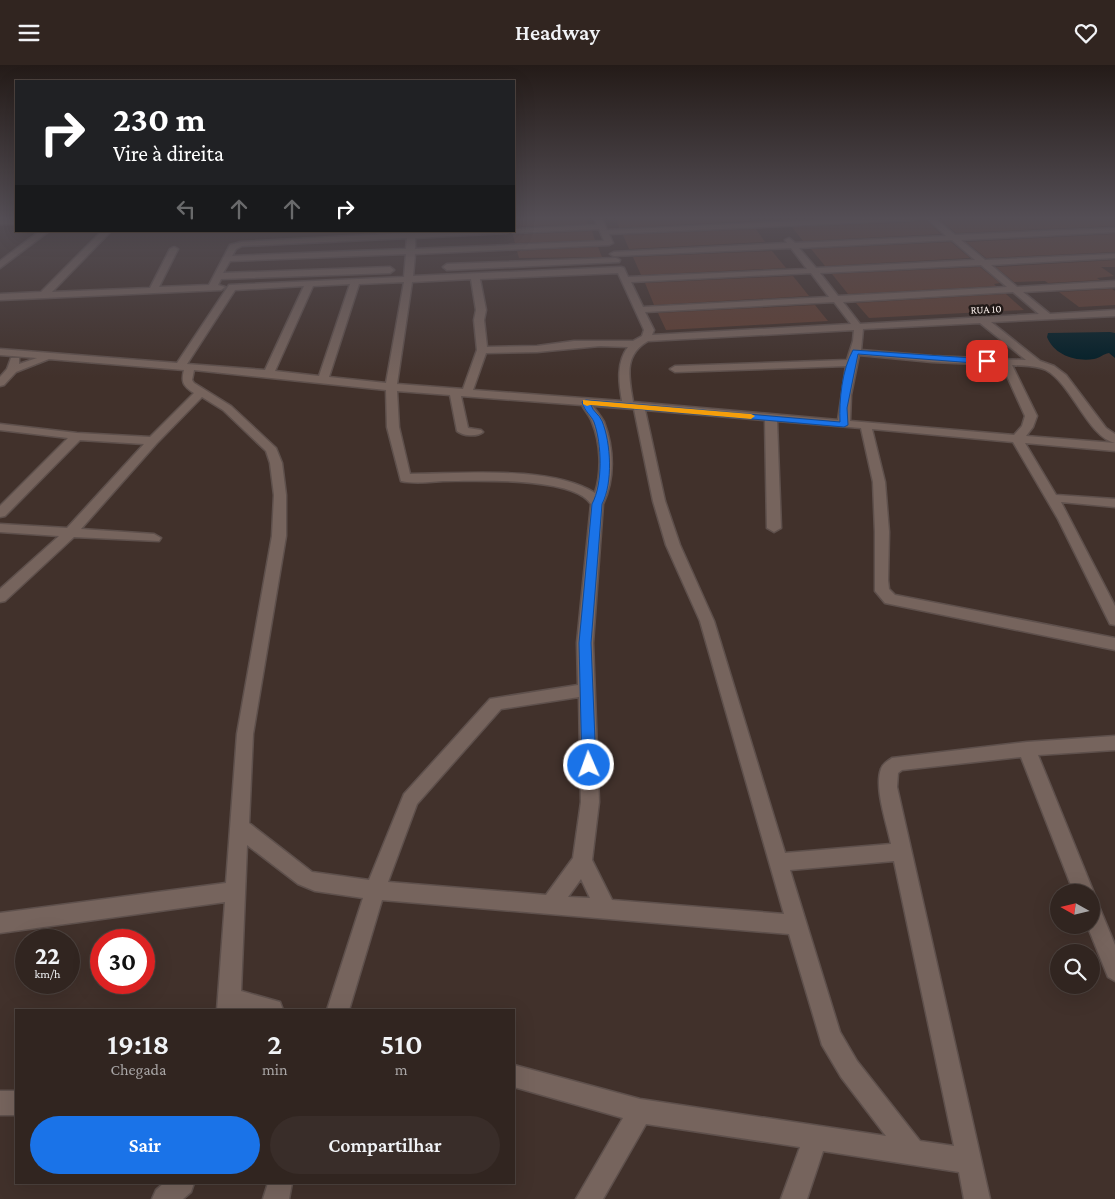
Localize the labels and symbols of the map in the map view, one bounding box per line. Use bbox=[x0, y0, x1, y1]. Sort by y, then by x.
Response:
street label: RUA 10 bbox=[970, 302, 1002, 316]
pin bbox=[966, 340, 1008, 382]
position arrow bbox=[562, 738, 614, 790]
north arrow bbox=[1050, 884, 1100, 934]
speed limit sign: 30 bbox=[90, 929, 155, 994]

